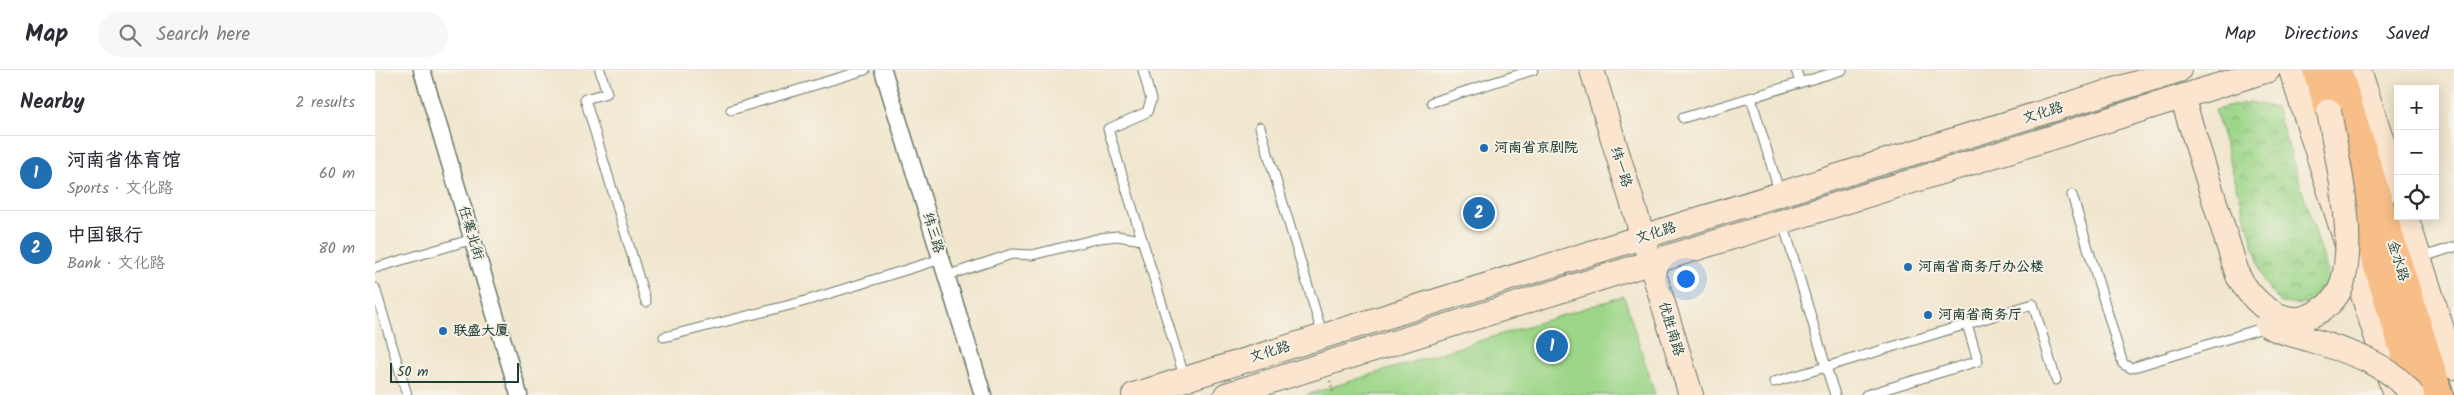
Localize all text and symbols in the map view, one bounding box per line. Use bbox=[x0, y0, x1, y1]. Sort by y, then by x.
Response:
search box bbox=[98, 12, 448, 57]
text: Map bbox=[25, 15, 68, 54]
text: Search here bbox=[156, 20, 250, 50]
text: Map bbox=[2224, 20, 2256, 49]
text: Directions bbox=[2284, 20, 2358, 49]
text: Saved bbox=[2386, 20, 2429, 49]
icon: search bbox=[116, 21, 144, 49]
map controls bbox=[2394, 85, 2439, 220]
button: + bbox=[2394, 85, 2439, 130]
text: Nearby bbox=[20, 86, 85, 119]
text: 2 results bbox=[295, 90, 355, 115]
street label: 文化路 bbox=[2020, 96, 2066, 130]
button: − bbox=[2394, 130, 2439, 175]
place label: 河南省京剧院 bbox=[1494, 137, 1578, 159]
marker: 河南省京剧院 bbox=[1478, 142, 1490, 154]
street label: 纬一路 bbox=[1604, 144, 1638, 190]
text: 河南省体育馆 bbox=[67, 146, 181, 176]
text: 1 bbox=[34, 161, 38, 186]
text: 60 m bbox=[319, 161, 355, 186]
button: locate bbox=[2394, 175, 2439, 220]
text: Sports · 文化路 bbox=[67, 176, 173, 201]
pin: 2 bbox=[1463, 194, 1495, 232]
street label: 任寨北街 bbox=[452, 203, 490, 263]
street label: 纬三路 bbox=[916, 210, 950, 256]
street label: 文化路 bbox=[1633, 216, 1679, 250]
text: 中国银行 bbox=[67, 221, 143, 251]
text: 2 bbox=[31, 236, 41, 261]
text: 80 m bbox=[318, 236, 355, 261]
street label: 金水路 bbox=[2381, 238, 2415, 284]
text: Bank · 文化路 bbox=[67, 251, 165, 276]
place label: 河南省商务厅办公楼 bbox=[1918, 256, 2044, 278]
marker: 河南省商务厅办公楼 bbox=[1902, 261, 1914, 273]
your location bbox=[1673, 266, 1699, 292]
street label: 优胜南路 bbox=[1652, 299, 1690, 359]
place label: 河南省商务厅 bbox=[1938, 304, 2022, 326]
marker: 河南省商务厅 bbox=[1922, 309, 1934, 321]
place label: 联盛大厦 bbox=[453, 320, 509, 342]
marker: 联盛大厦 bbox=[437, 325, 449, 337]
pin: 1 bbox=[1536, 327, 1568, 365]
street label: 文化路 bbox=[1247, 335, 1293, 369]
scale bar bbox=[390, 360, 519, 383]
text: 50 m bbox=[397, 361, 428, 383]

